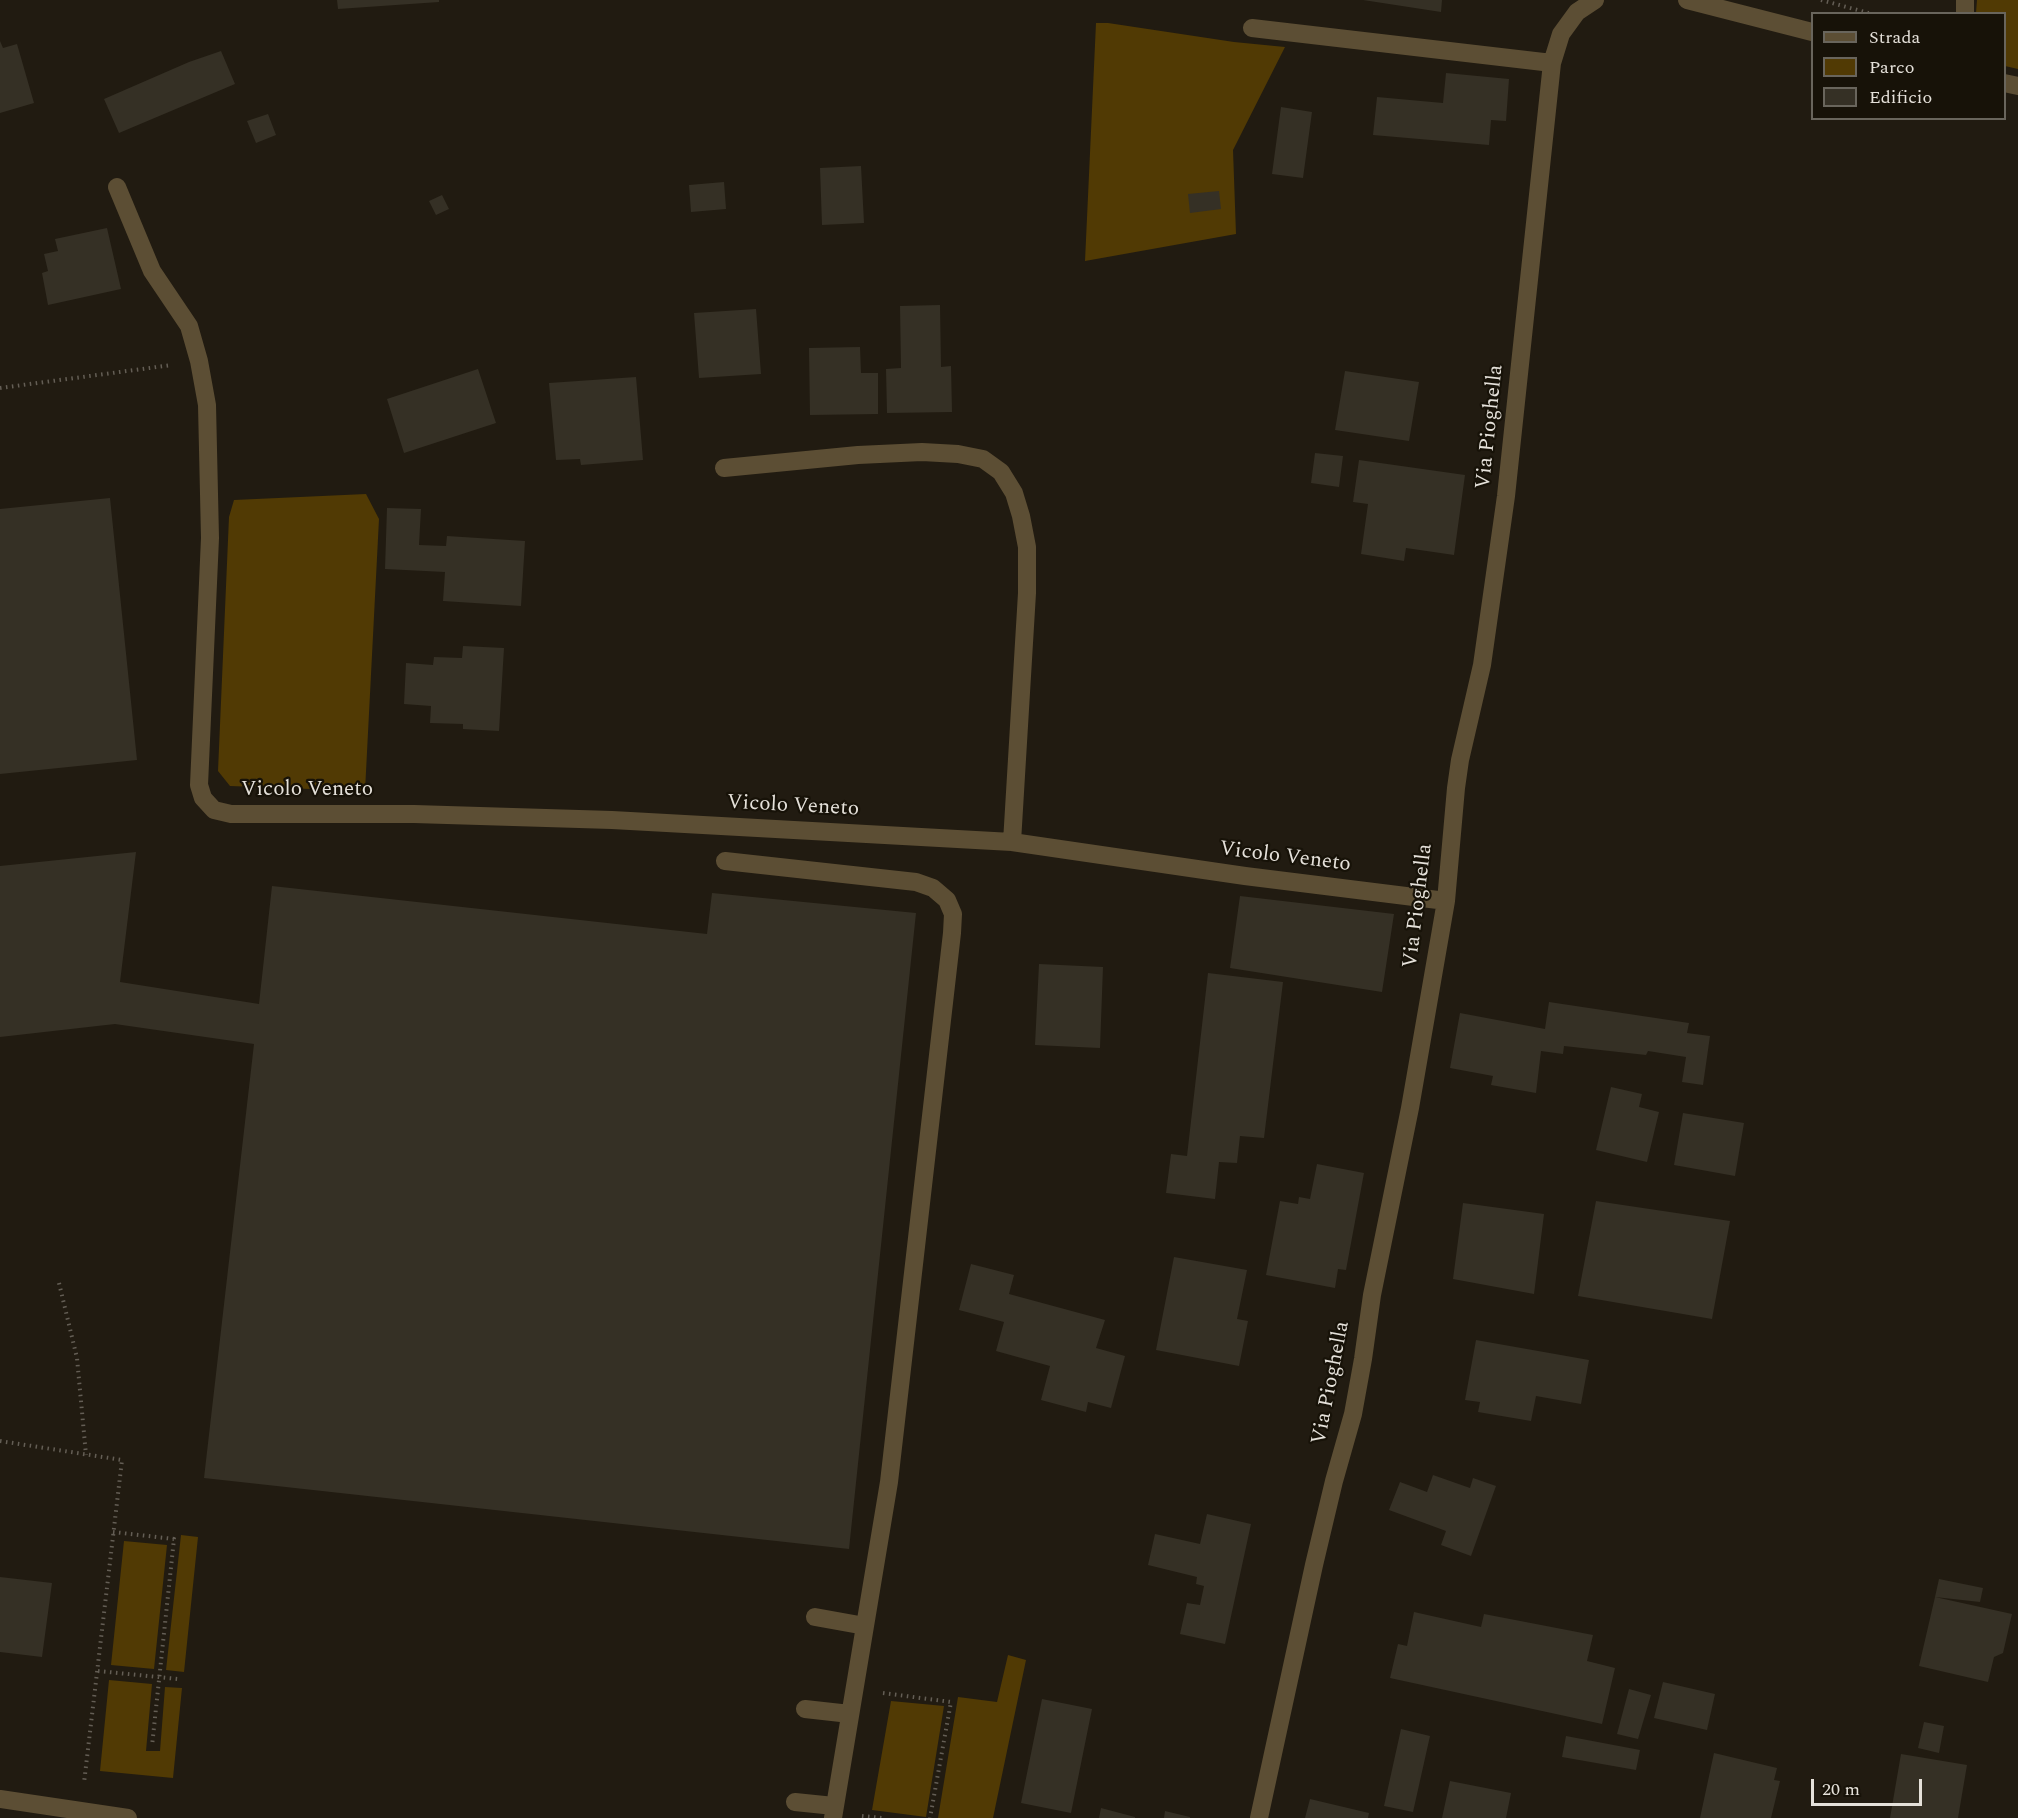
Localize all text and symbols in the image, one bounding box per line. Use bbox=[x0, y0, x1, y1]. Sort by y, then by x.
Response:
legend bbox=[1811, 12, 2006, 120]
text: Strada bbox=[1869, 24, 1920, 51]
text: Parco bbox=[1869, 54, 1914, 81]
text: Edificio bbox=[1869, 84, 1932, 111]
street label: Via Pioghella bbox=[1472, 363, 1510, 491]
street label: Vicolo Veneto bbox=[241, 778, 373, 804]
street label: Vicolo Veneto bbox=[726, 791, 860, 823]
street label: Vicolo Veneto bbox=[1218, 837, 1352, 879]
street label: Via Pioghella bbox=[1399, 842, 1439, 970]
street label: Via Pioghella bbox=[1308, 1319, 1356, 1447]
scale bar bbox=[1814, 1767, 1925, 1805]
text: 20 m bbox=[1822, 1776, 1860, 1803]

